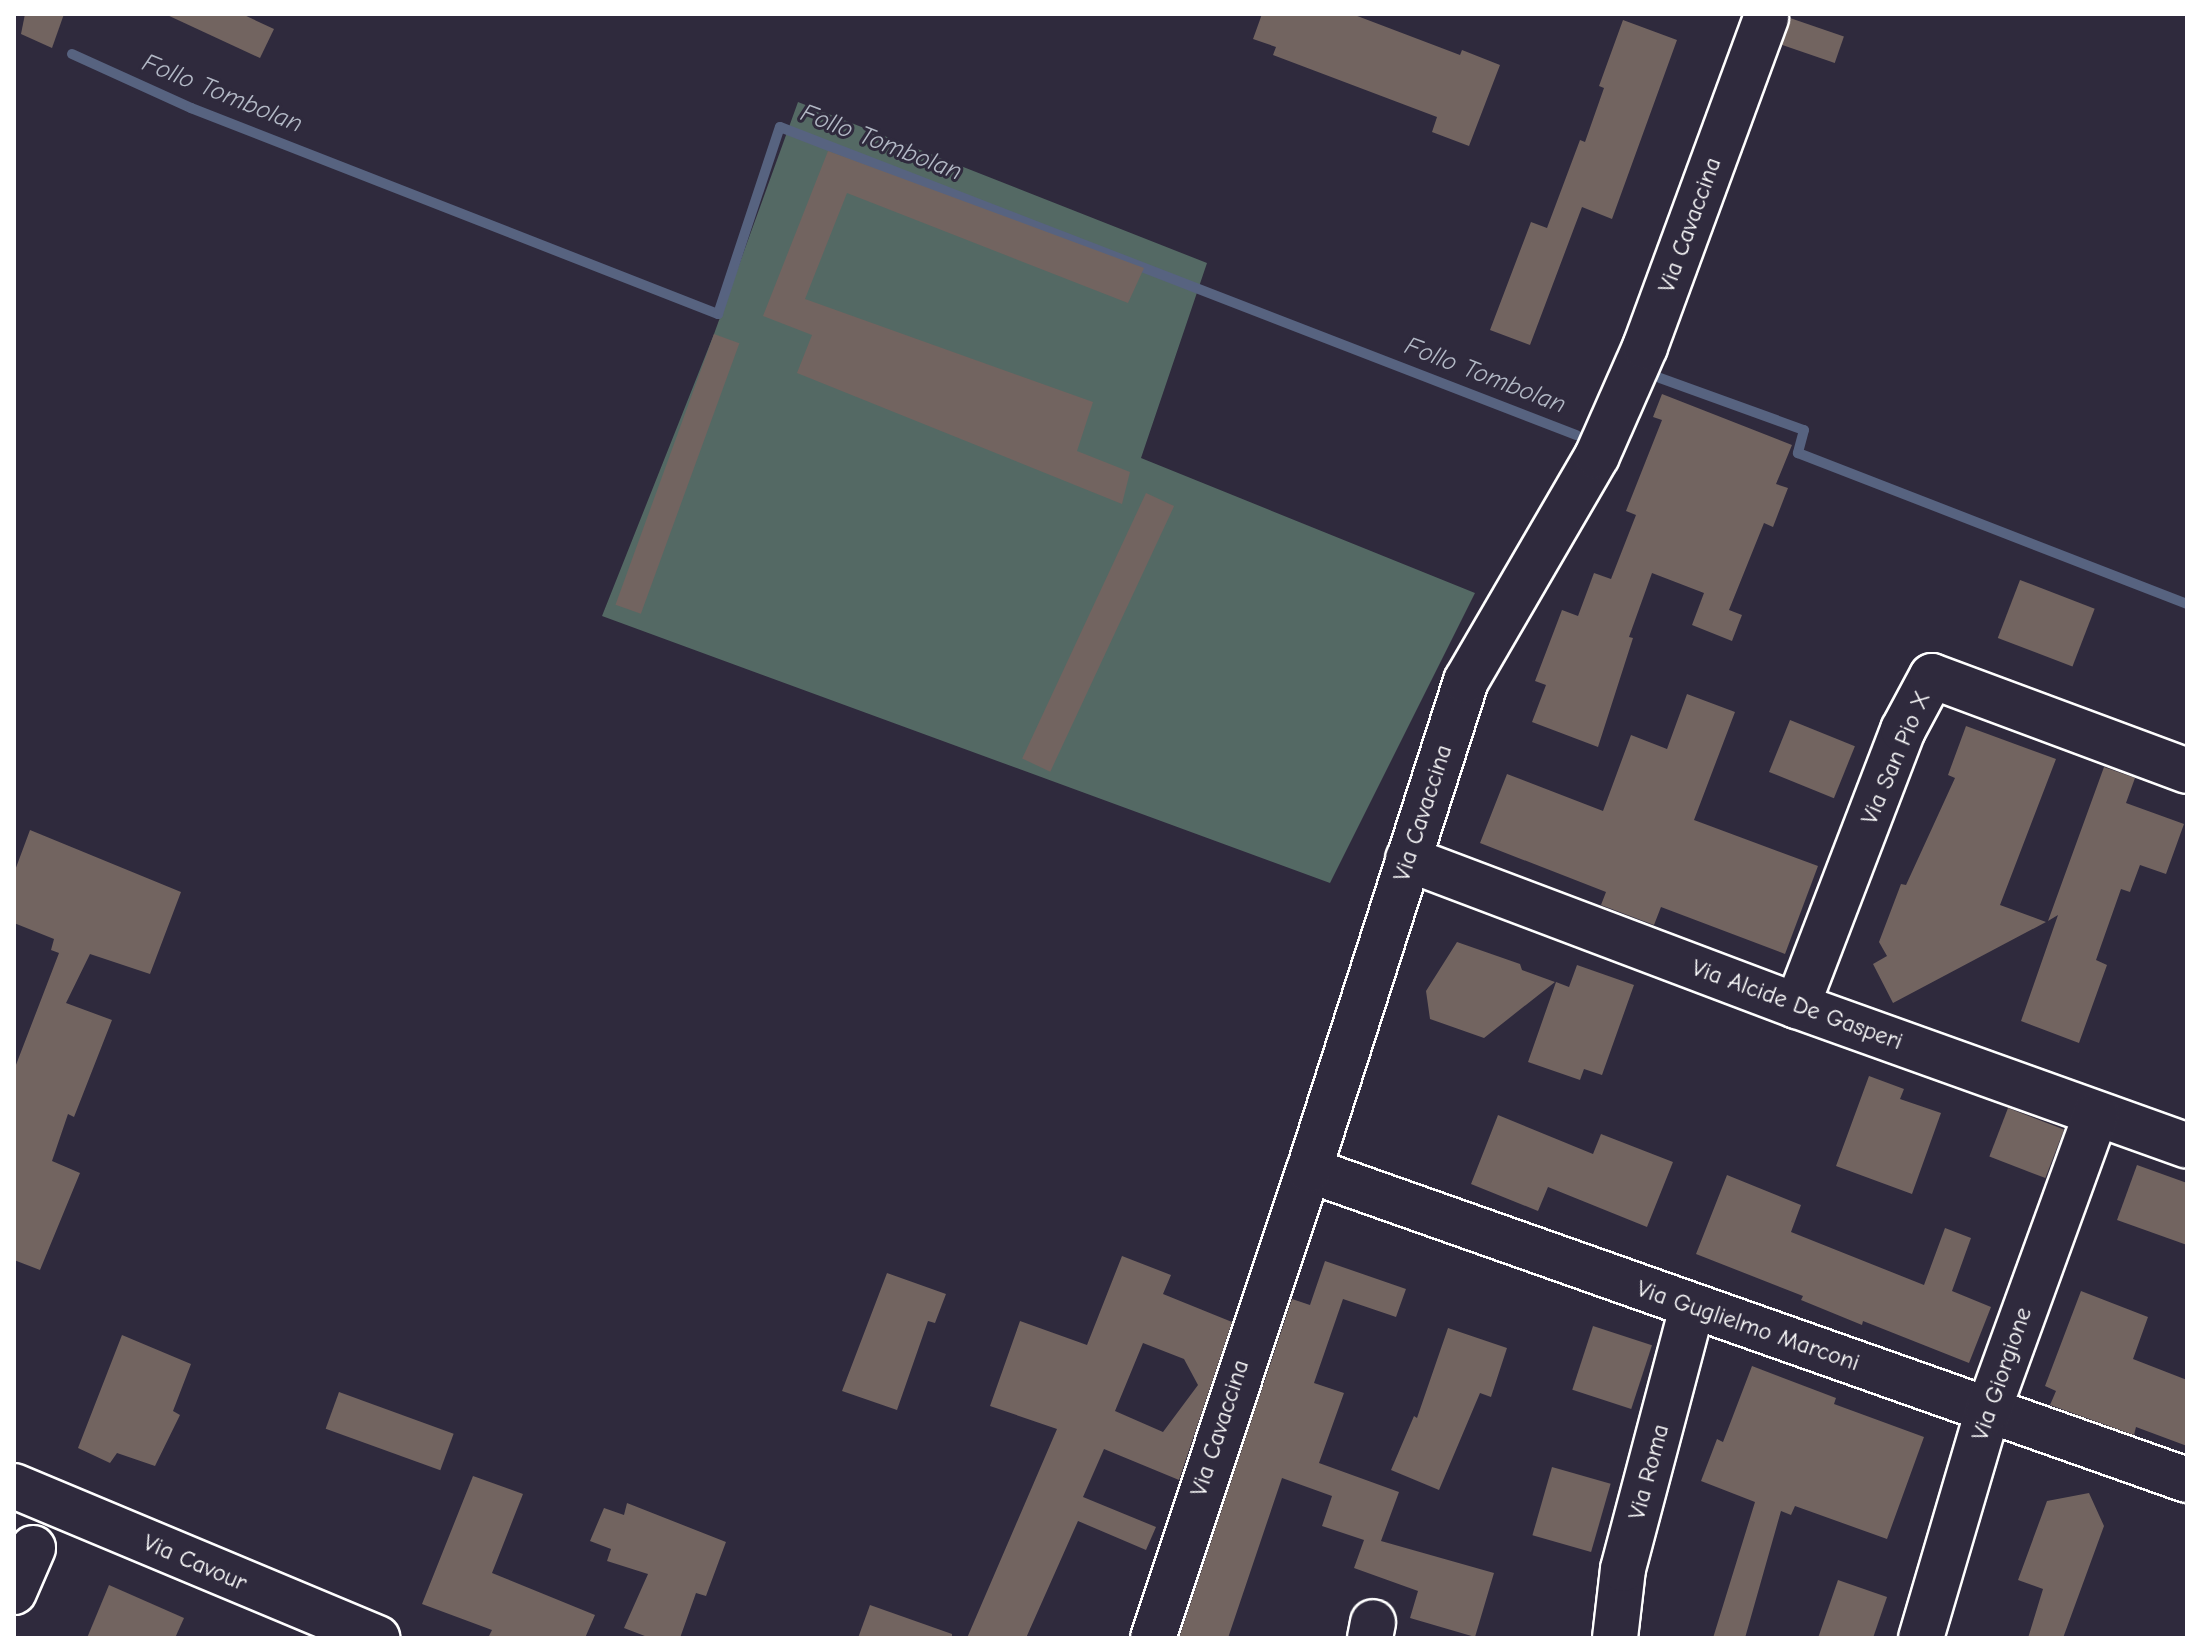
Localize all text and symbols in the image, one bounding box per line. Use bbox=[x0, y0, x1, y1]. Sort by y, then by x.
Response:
water label: Follo Tombolan bbox=[137, 48, 307, 140]
water label: Follo Tombolan bbox=[796, 98, 966, 188]
street label: Via Cavaccina bbox=[1652, 153, 1728, 297]
water label: Follo Tombolan bbox=[1400, 331, 1570, 421]
street label: Via San Pio X bbox=[1855, 687, 1937, 829]
street label: Via Cavaccina bbox=[1387, 741, 1459, 885]
street label: Via Alcide De Gasperi bbox=[1688, 953, 1906, 1057]
street label: Via Guglielmo Marconi bbox=[1633, 1274, 1863, 1378]
street label: Via Giorgione bbox=[1966, 1304, 2038, 1444]
street label: Via Cavaccina bbox=[1184, 1356, 1256, 1500]
street label: Via Roma bbox=[1622, 1421, 1676, 1523]
street label: Via Cavour bbox=[139, 1528, 251, 1598]

